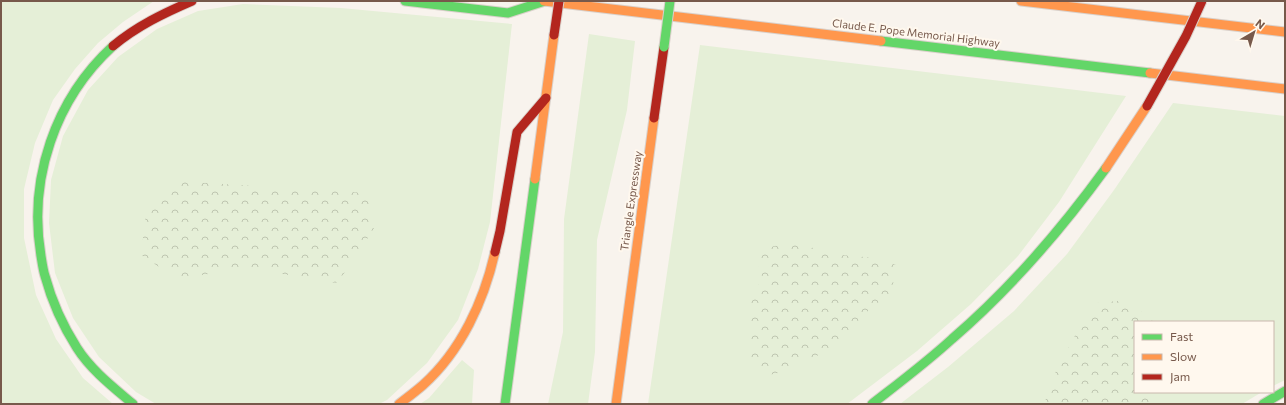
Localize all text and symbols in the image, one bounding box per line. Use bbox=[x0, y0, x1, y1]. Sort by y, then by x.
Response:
north arrow bbox=[1234, 12, 1274, 52]
street label: Claude E. Pope Memorial Highway bbox=[831, 16, 1001, 49]
text: N bbox=[1253, 16, 1268, 31]
street label: Triangle Expressway bbox=[617, 150, 644, 252]
legend bbox=[1134, 321, 1274, 393]
text: Fast bbox=[1170, 329, 1193, 343]
text: Slow bbox=[1170, 349, 1197, 363]
text: Jam bbox=[1170, 369, 1190, 384]

